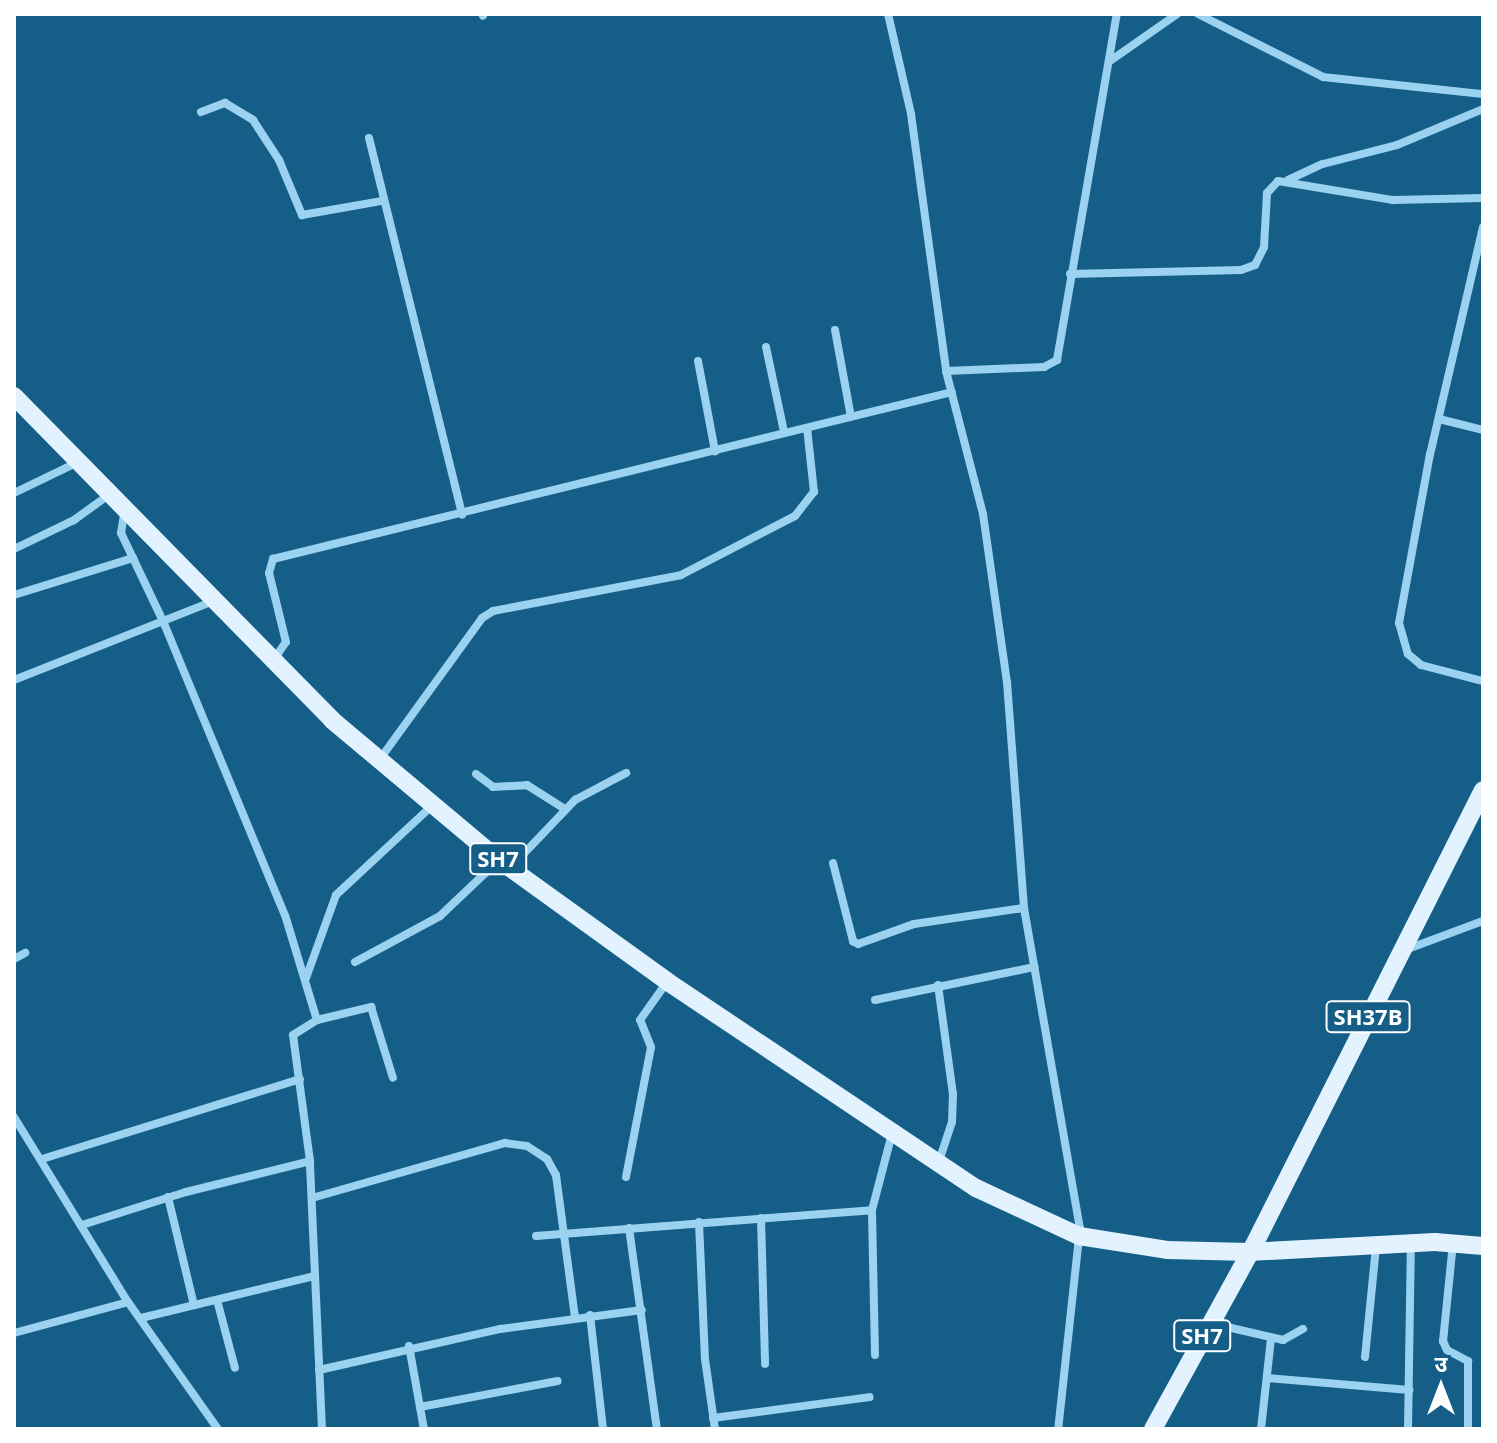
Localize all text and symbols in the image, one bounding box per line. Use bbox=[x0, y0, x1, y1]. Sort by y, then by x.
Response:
road number: SH7 bbox=[468, 841, 528, 877]
road number: SH37B bbox=[1324, 999, 1412, 1035]
road number: SH7 bbox=[1172, 1318, 1232, 1354]
north arrow bbox=[1401, 1347, 1481, 1427]
text: उ bbox=[1435, 1348, 1447, 1378]

